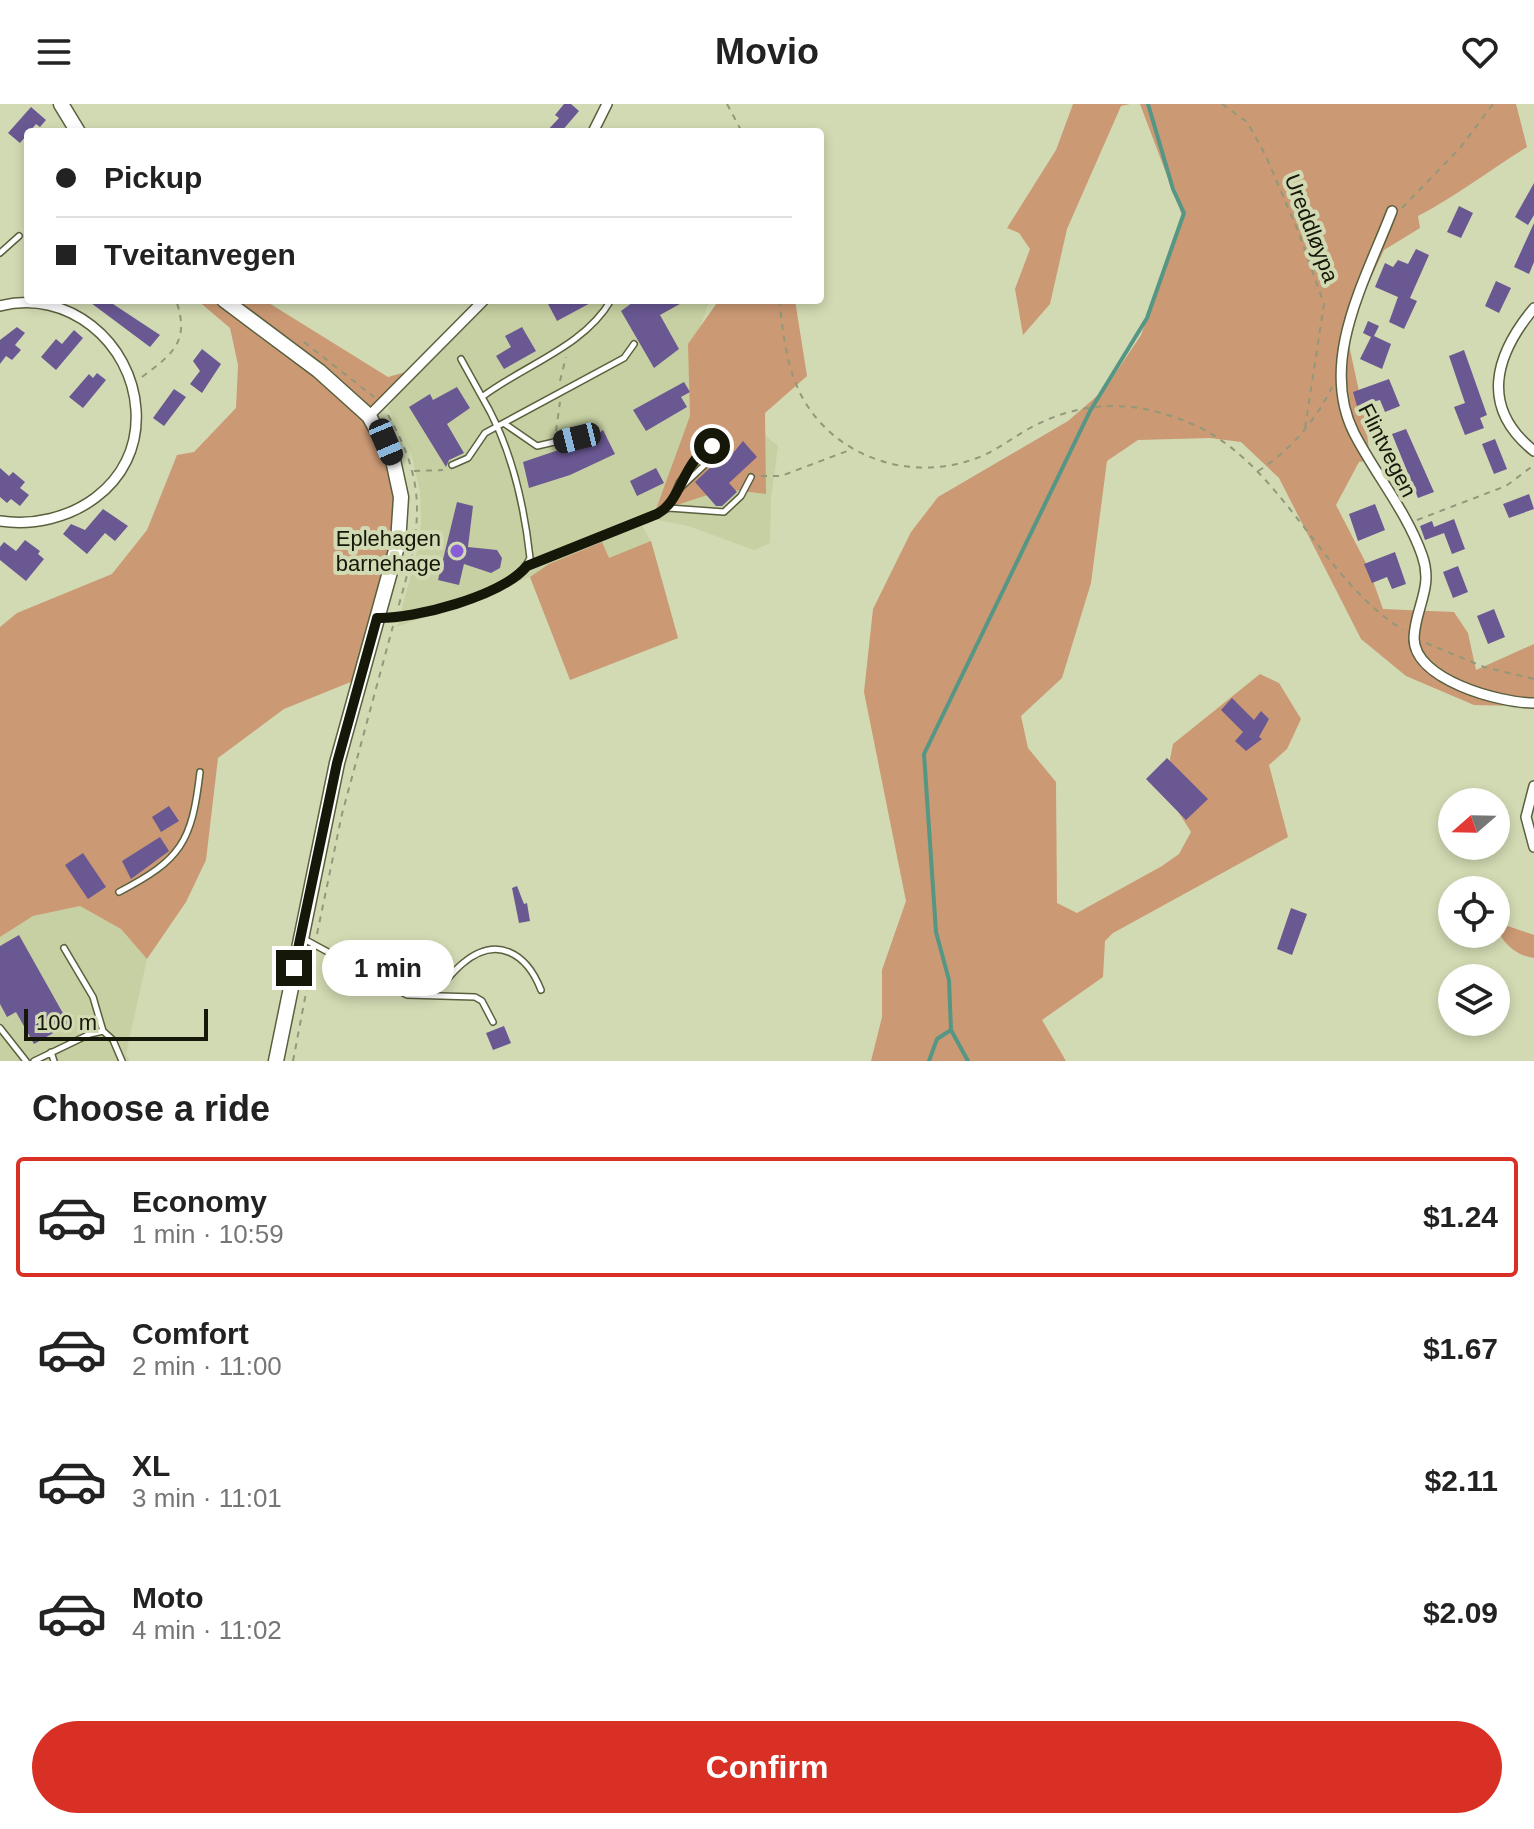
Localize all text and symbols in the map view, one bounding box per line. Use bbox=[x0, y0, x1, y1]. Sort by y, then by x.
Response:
icon: menu bbox=[32, 30, 76, 74]
icon: heart bbox=[1458, 30, 1502, 74]
text: Movio bbox=[715, 31, 819, 72]
text: Pickup bbox=[104, 161, 202, 194]
street label: Ureddløypa bbox=[1279, 171, 1344, 286]
text: Tveitanvegen bbox=[104, 238, 296, 271]
street label: Flintvegen bbox=[1353, 399, 1422, 501]
car bbox=[366, 415, 406, 469]
car bbox=[551, 421, 603, 455]
route start bbox=[694, 428, 730, 464]
place label: Eplehagen barnehage bbox=[336, 526, 441, 576]
marker: Eplehagen barnehage bbox=[448, 542, 466, 560]
north arrow bbox=[1438, 788, 1510, 860]
map controls bbox=[1438, 788, 1510, 1036]
button: locate bbox=[1438, 876, 1510, 948]
callout: 1 min bbox=[322, 940, 454, 996]
route end bbox=[276, 950, 312, 986]
text: 1 min bbox=[354, 953, 422, 983]
button: layers bbox=[1438, 964, 1510, 1036]
scale bar bbox=[24, 1005, 208, 1041]
text: 100 m bbox=[36, 1010, 97, 1035]
text: Choose a ride bbox=[32, 1088, 270, 1129]
icon: car bbox=[36, 1181, 108, 1253]
text: Economy bbox=[132, 1185, 267, 1218]
text: $1.24 bbox=[1423, 1200, 1498, 1233]
text: 1 min · 10:59 bbox=[132, 1219, 284, 1249]
icon: car bbox=[36, 1313, 108, 1385]
text: Comfort bbox=[132, 1317, 249, 1350]
text: $1.67 bbox=[1423, 1332, 1498, 1365]
text: 2 min · 11:00 bbox=[132, 1351, 282, 1381]
icon: car bbox=[36, 1445, 108, 1517]
text: XL bbox=[132, 1449, 170, 1482]
text: $2.11 bbox=[1425, 1464, 1498, 1497]
text: 3 min · 11:01 bbox=[132, 1483, 282, 1513]
icon: car bbox=[36, 1577, 108, 1649]
text: Moto bbox=[132, 1581, 204, 1614]
text: $2.09 bbox=[1423, 1596, 1498, 1629]
text: 4 min · 11:02 bbox=[132, 1615, 282, 1645]
button: Confirm bbox=[32, 1721, 1502, 1813]

